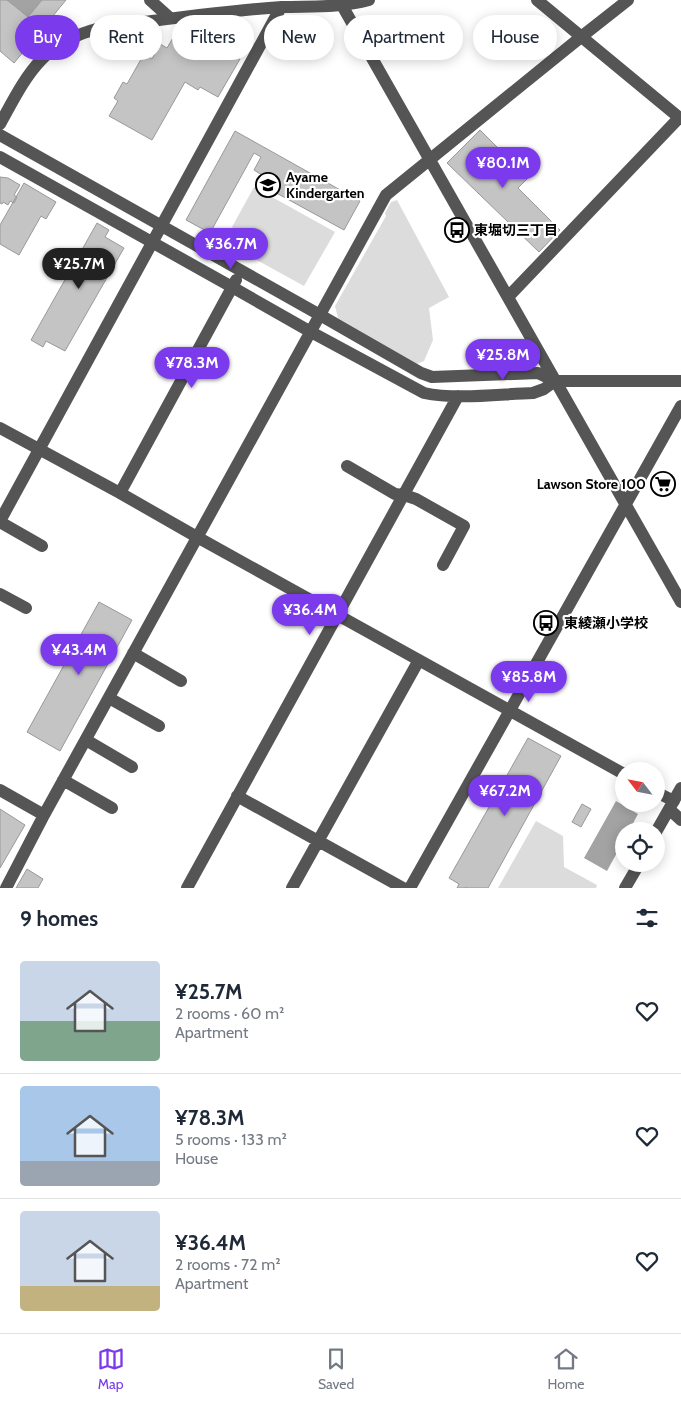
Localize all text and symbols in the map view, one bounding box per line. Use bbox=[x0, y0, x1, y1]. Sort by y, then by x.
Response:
chip: Buy bbox=[15, 15, 80, 60]
chip: Rent bbox=[90, 15, 162, 60]
chip: Filters bbox=[172, 15, 254, 60]
chip: New bbox=[264, 15, 334, 60]
chip: Apartment bbox=[344, 15, 463, 60]
chip: House bbox=[473, 15, 557, 60]
pin: ¥80.1M bbox=[462, 146, 544, 189]
text: ¥80.1M bbox=[477, 153, 529, 172]
place label: Ayame Kindergarten bbox=[286, 168, 364, 202]
school or university icon: Ayame Kindergarten bbox=[255, 172, 281, 198]
bus stop icon: 東堀切三丁目 bbox=[444, 217, 470, 243]
place label: 東堀切三丁目 bbox=[474, 221, 558, 239]
pin: ¥36.7M bbox=[190, 228, 272, 270]
text: ¥36.7M bbox=[205, 234, 257, 253]
pin: ¥25.7M bbox=[38, 248, 120, 290]
text: ¥25.7M bbox=[53, 254, 105, 273]
pin: ¥25.8M bbox=[462, 338, 544, 381]
text: ¥25.8M bbox=[476, 345, 530, 364]
pin: ¥78.3M bbox=[151, 346, 233, 389]
text: ¥78.3M bbox=[166, 353, 219, 372]
supermarket icon: Lawson Store 100 bbox=[650, 471, 676, 497]
place label: Lawson Store 100 bbox=[537, 475, 646, 493]
pin: ¥36.4M bbox=[269, 594, 351, 636]
text: ¥36.4M bbox=[283, 600, 337, 619]
bus stop icon: 東綾瀬小学校 bbox=[533, 610, 559, 636]
place label: 東綾瀬小学校 bbox=[564, 614, 648, 632]
pin: ¥43.4M bbox=[38, 634, 120, 676]
text: ¥43.4M bbox=[51, 640, 107, 659]
pin: ¥85.8M bbox=[488, 660, 570, 703]
text: ¥85.8M bbox=[502, 667, 556, 686]
north arrow bbox=[615, 762, 665, 812]
map controls bbox=[615, 762, 665, 872]
pin: ¥67.2M bbox=[464, 774, 546, 817]
text: ¥67.2M bbox=[479, 781, 531, 800]
button: locate bbox=[615, 822, 665, 872]
icon: filters bbox=[633, 904, 661, 932]
text: 9 homes bbox=[20, 906, 98, 931]
text: ¥25.7M bbox=[175, 979, 243, 1004]
icon: home bbox=[60, 981, 120, 1041]
icon: heart bbox=[633, 997, 661, 1025]
text: 2 rooms · 60 m² bbox=[175, 1004, 284, 1023]
text: Apartment bbox=[175, 1023, 248, 1042]
text: ¥78.3M bbox=[175, 1105, 245, 1130]
icon: home bbox=[60, 1106, 120, 1166]
icon: heart bbox=[633, 1122, 661, 1150]
text: 5 rooms · 133 m² bbox=[175, 1130, 287, 1149]
text: House bbox=[175, 1149, 218, 1168]
text: ¥36.4M bbox=[175, 1230, 246, 1255]
icon: home bbox=[60, 1231, 120, 1291]
icon: heart bbox=[633, 1247, 661, 1275]
text: 2 rooms · 72 m² bbox=[175, 1255, 280, 1274]
text: Apartment bbox=[175, 1274, 248, 1293]
tab: Map bbox=[97, 1345, 125, 1393]
tab: Saved bbox=[318, 1345, 354, 1393]
tab: Home bbox=[548, 1345, 584, 1393]

